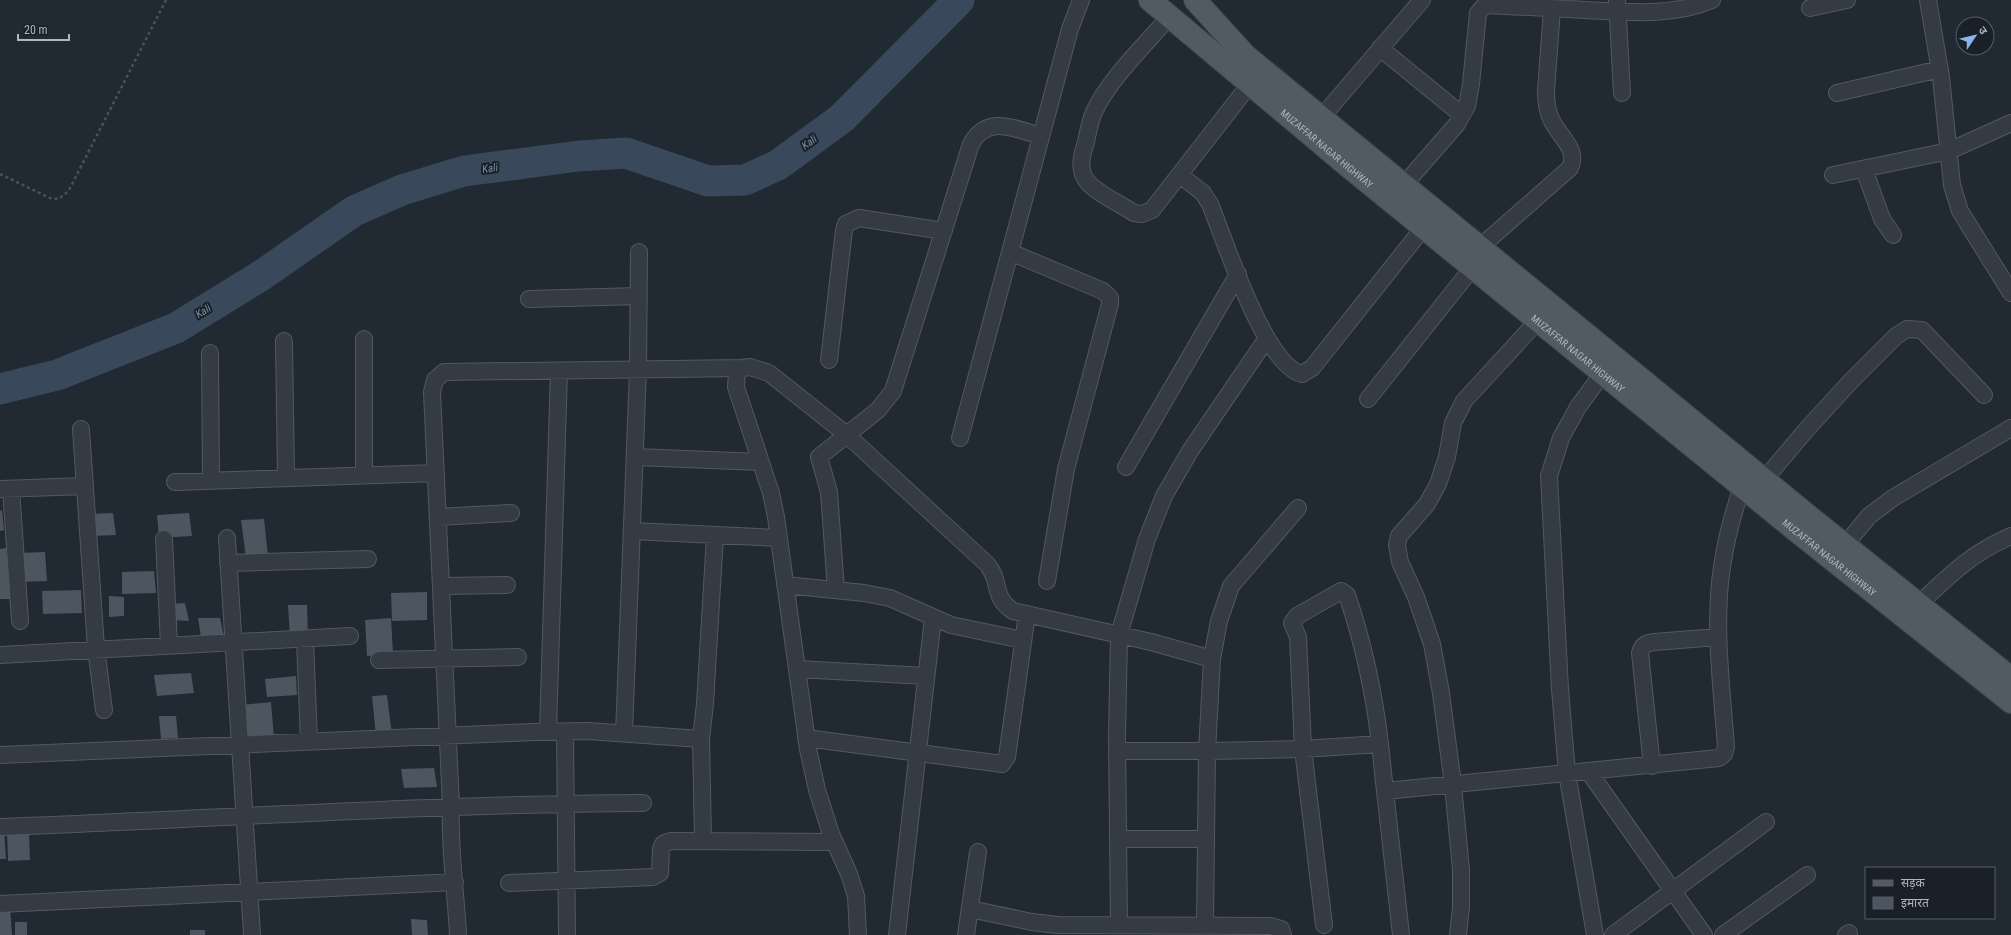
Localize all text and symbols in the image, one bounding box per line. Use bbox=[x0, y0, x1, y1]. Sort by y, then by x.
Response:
scale bar bbox=[18, 16, 69, 42]
north arrow bbox=[1955, 16, 1995, 56]
text: 20 m bbox=[24, 23, 48, 37]
text: उ bbox=[1976, 24, 1990, 37]
street label: MUZAFFAR NAGAR HIGHWAY bbox=[1278, 107, 1376, 191]
water label: Kali bbox=[799, 132, 820, 152]
water label: Kali bbox=[481, 161, 499, 176]
water label: Kali bbox=[193, 301, 214, 321]
street label: MUZAFFAR NAGAR HIGHWAY bbox=[1529, 313, 1627, 395]
street label: MUZAFFAR NAGAR HIGHWAY bbox=[1780, 517, 1879, 599]
legend bbox=[1865, 867, 1995, 919]
text: सड़क bbox=[1901, 876, 1926, 890]
text: इमारत bbox=[1901, 896, 1930, 910]

